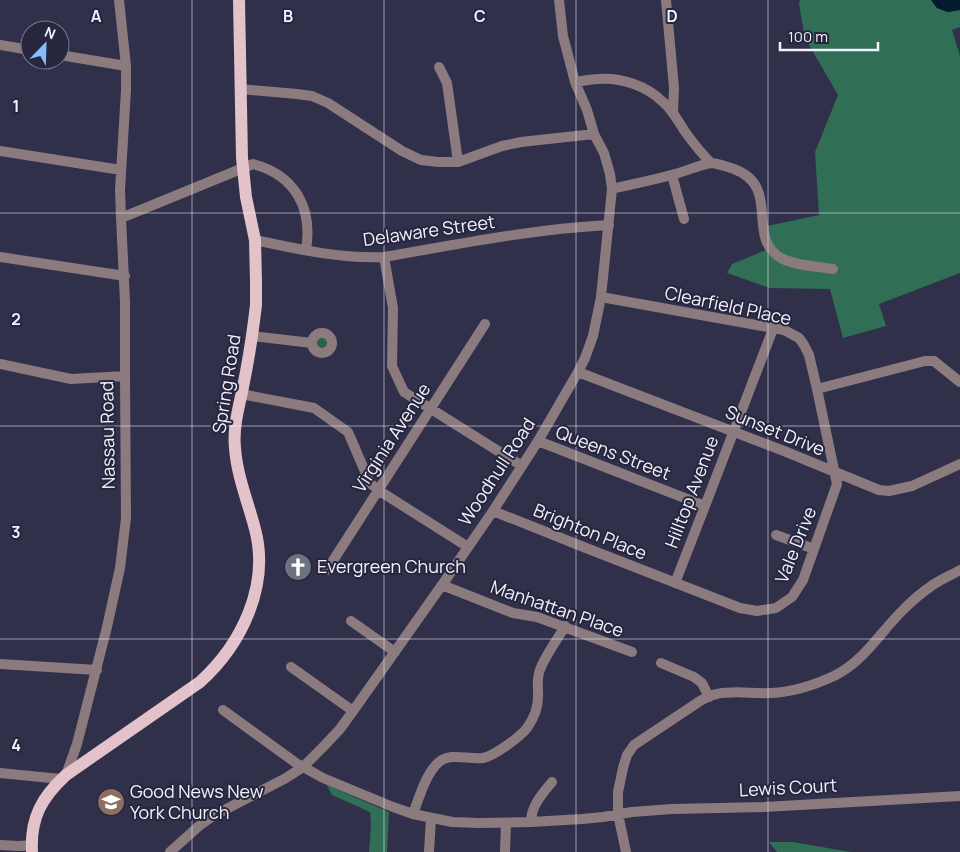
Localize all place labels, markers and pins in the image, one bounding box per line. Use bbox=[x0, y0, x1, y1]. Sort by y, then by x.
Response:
church icon: Evergreen Church bbox=[283, 552, 313, 582]
place label: Evergreen Church bbox=[317, 554, 466, 578]
place label: Good News New York Church bbox=[130, 779, 264, 824]
school or university icon: Good News New York Church bbox=[96, 787, 126, 817]

